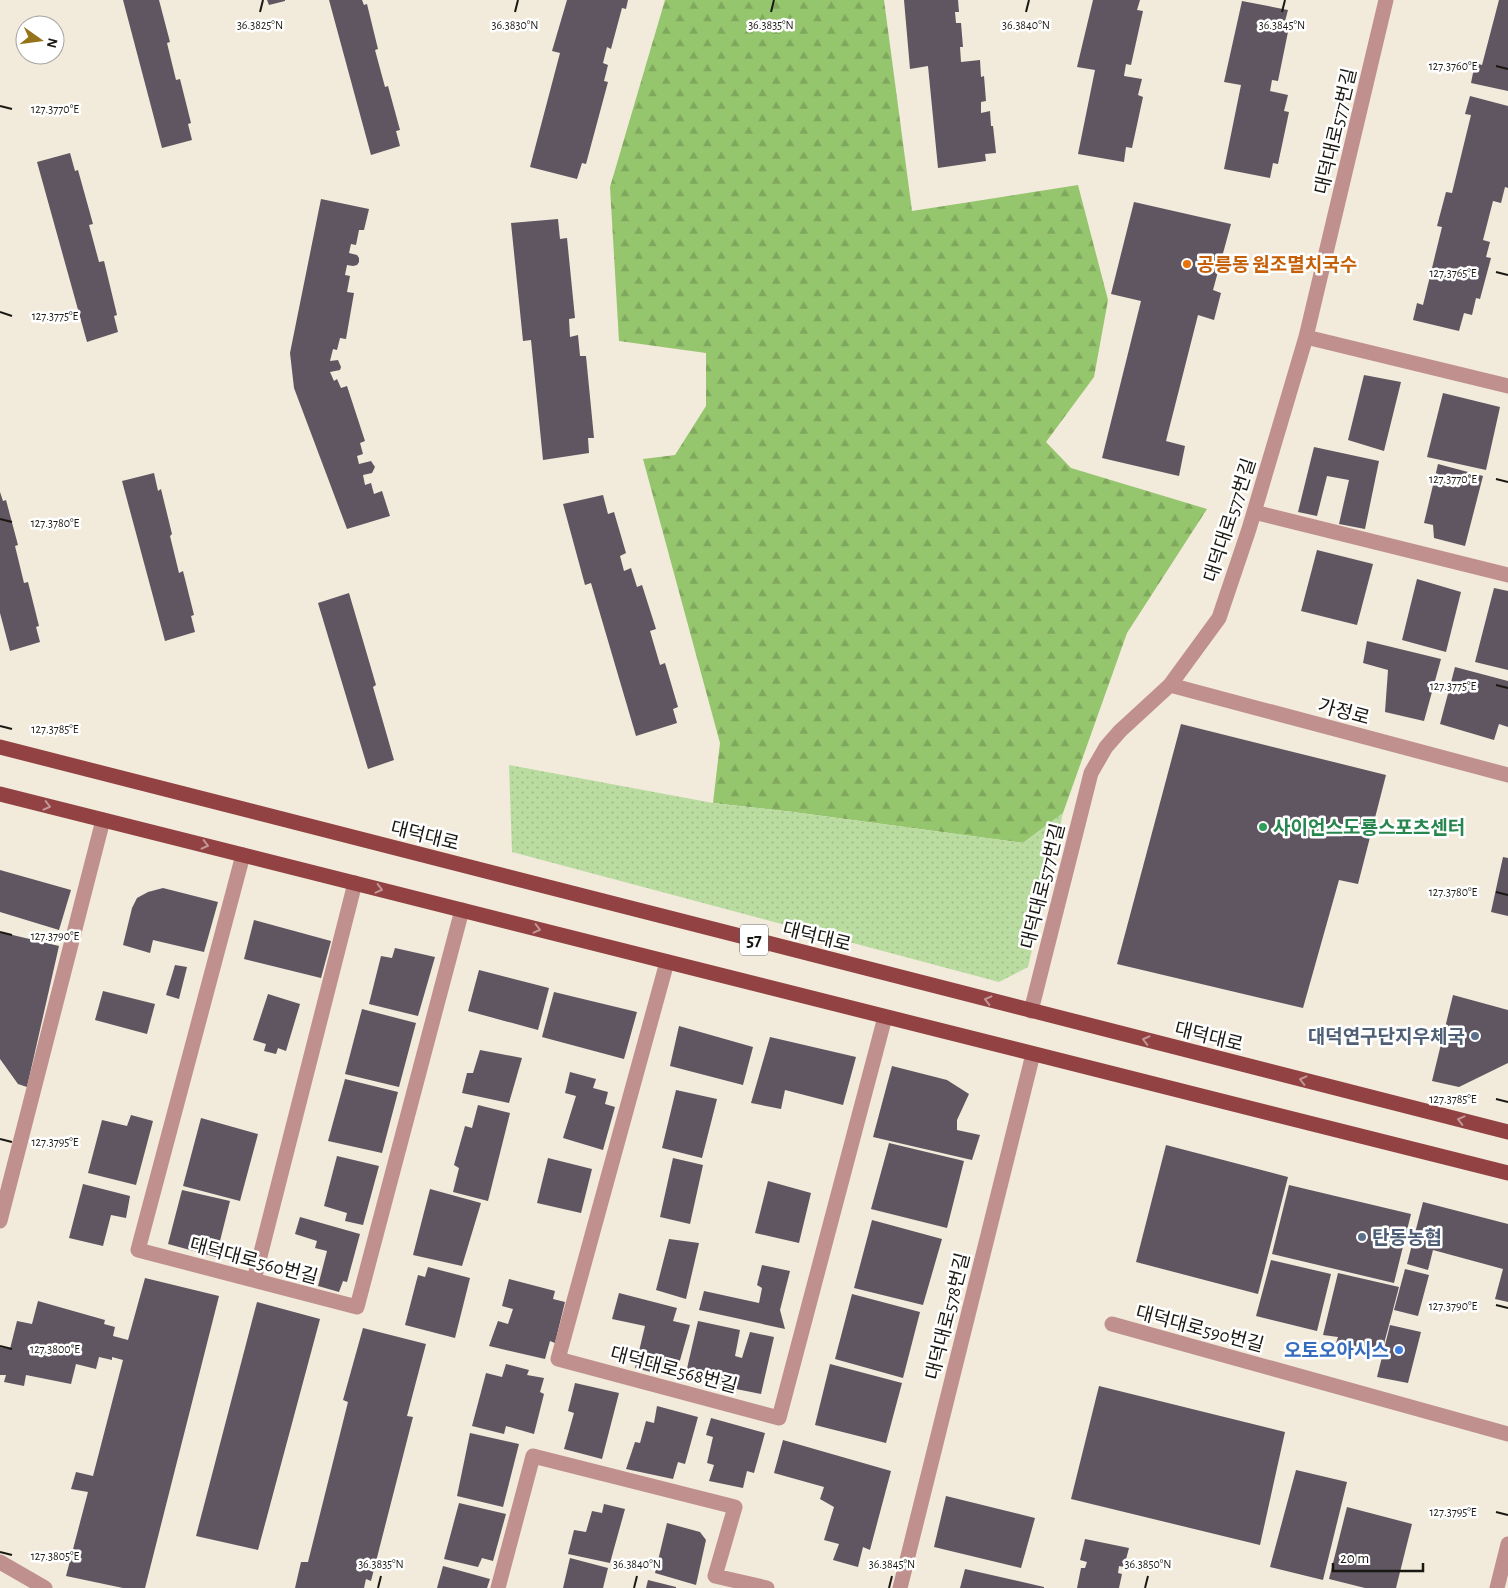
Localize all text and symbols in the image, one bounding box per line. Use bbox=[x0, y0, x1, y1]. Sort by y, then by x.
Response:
north arrow bbox=[15, 15, 65, 65]
text: 36.3825°N bbox=[237, 19, 283, 31]
text: 36.3830°N bbox=[492, 19, 538, 31]
text: 36.3835°N bbox=[748, 19, 794, 31]
text: 36.3840°N bbox=[1002, 19, 1050, 31]
text: 36.3845°N bbox=[1259, 19, 1305, 31]
text: N bbox=[44, 36, 60, 49]
text: 127.3760°E bbox=[1429, 60, 1477, 72]
street label: 대덕대로577번길 bbox=[1312, 66, 1360, 196]
text: 127.3770°E bbox=[31, 103, 79, 115]
place label: 공릉동 원조멸치국수 bbox=[1197, 255, 1357, 275]
marker: 공릉동 원조멸치국수 bbox=[1181, 258, 1193, 270]
text: 127.3765°E bbox=[1429, 267, 1477, 279]
text: 127.3775°E bbox=[32, 310, 79, 322]
street label: 대덕대로577번길 bbox=[1201, 456, 1259, 585]
text: 127.3770°E bbox=[1429, 473, 1477, 485]
text: 127.3780°E bbox=[31, 517, 80, 529]
text: 127.3775°E bbox=[1430, 680, 1477, 692]
street label: 가정로 bbox=[1316, 696, 1372, 728]
text: 127.3785°E bbox=[31, 723, 79, 735]
one-way arrow bbox=[43, 800, 51, 810]
street label: 대덕대로 bbox=[388, 818, 461, 854]
place label: 사이언스도룡스포츠센터 bbox=[1273, 818, 1465, 838]
street label: 대덕대로577번길 bbox=[1018, 821, 1068, 951]
marker: 사이언스도룡스포츠센터 bbox=[1257, 821, 1269, 833]
one-way arrow bbox=[200, 839, 209, 850]
one-way arrow bbox=[375, 883, 384, 894]
text: 127.3780°E bbox=[1429, 886, 1478, 898]
street label: 대덕대로 bbox=[780, 919, 853, 955]
one-way arrow bbox=[533, 923, 541, 934]
road number: 57 bbox=[740, 924, 768, 956]
text: 127.3790°E bbox=[31, 930, 79, 942]
one-way arrow bbox=[984, 995, 993, 1006]
street label: 대덕대로 bbox=[1172, 1019, 1245, 1055]
place label: 대덕연구단지우체국 bbox=[1308, 1027, 1465, 1047]
marker: 대덕연구단지우체국 bbox=[1469, 1030, 1481, 1042]
one-way arrow bbox=[1141, 1035, 1150, 1046]
one-way arrow bbox=[1299, 1075, 1308, 1086]
text: 127.3785°E bbox=[1429, 1093, 1477, 1105]
one-way arrow bbox=[1456, 1115, 1465, 1126]
text: 127.3795°E bbox=[31, 1136, 79, 1148]
place label: 탄동농협 bbox=[1372, 1228, 1442, 1248]
marker: 탄동농협 bbox=[1356, 1231, 1368, 1243]
street label: 대덕대로560번길 bbox=[187, 1234, 320, 1288]
street label: 대덕대로578번길 bbox=[923, 1251, 973, 1382]
text: 127.3790°E bbox=[1429, 1300, 1477, 1312]
street label: 대덕대로590번길 bbox=[1133, 1302, 1266, 1356]
place label: 오토오아시스 bbox=[1284, 1341, 1389, 1361]
text: 127.3800°E bbox=[30, 1343, 80, 1355]
street label: 대덕대로568번길 bbox=[608, 1343, 739, 1397]
marker: 오토오아시스 bbox=[1393, 1344, 1405, 1356]
text: 127.3795°E bbox=[1429, 1506, 1477, 1518]
scale bar bbox=[1333, 1540, 1423, 1572]
text: 127.3805°E bbox=[31, 1550, 80, 1562]
text: 20 m bbox=[1340, 1551, 1369, 1566]
text: 36.3835°N bbox=[358, 1558, 404, 1570]
text: 36.3840°N bbox=[613, 1558, 661, 1570]
text: 36.3845°N bbox=[869, 1558, 915, 1570]
text: 36.3850°N bbox=[1124, 1558, 1172, 1570]

